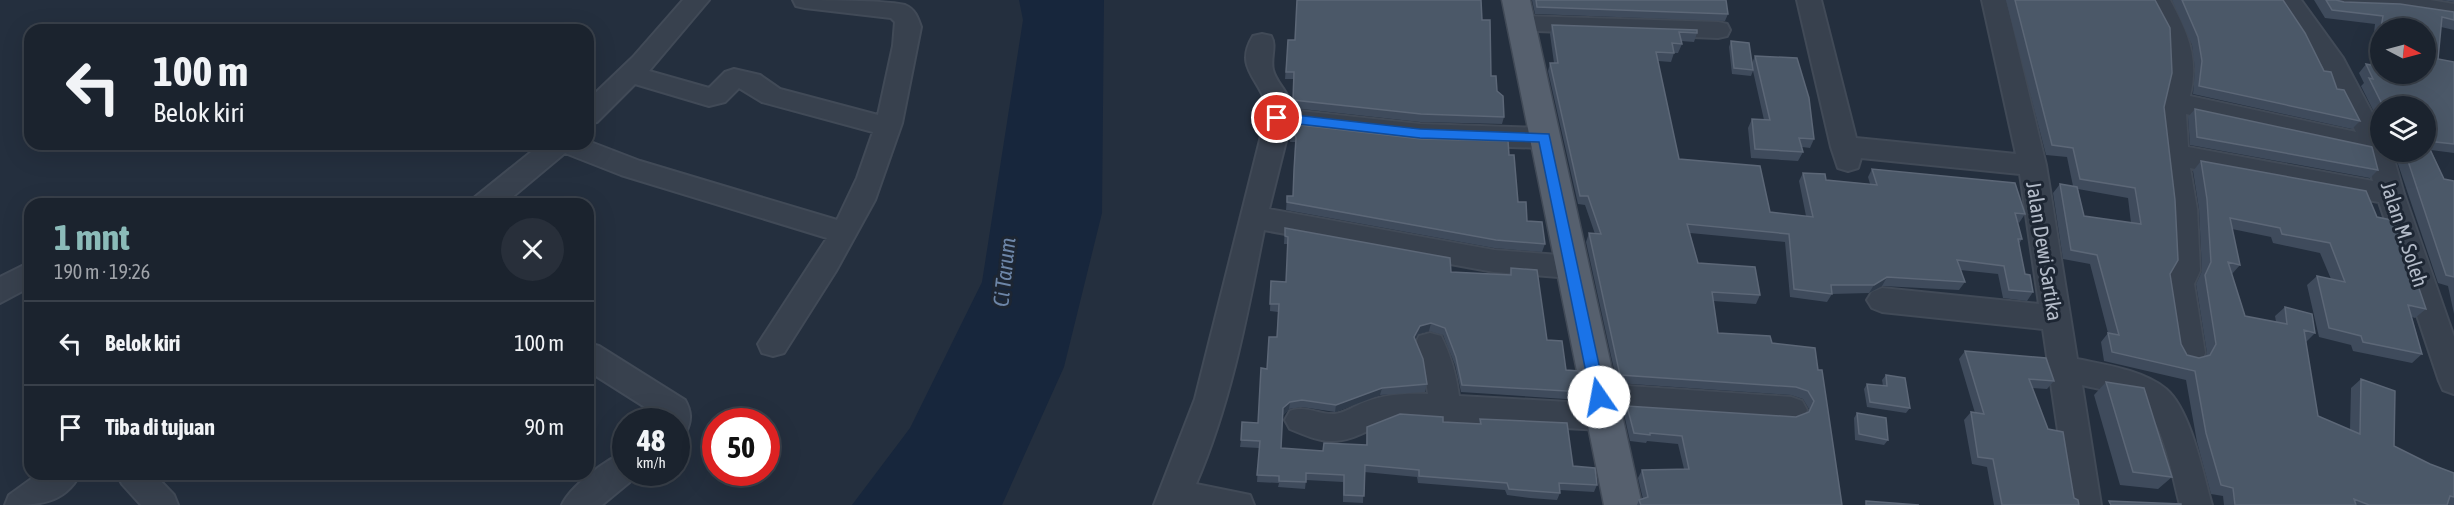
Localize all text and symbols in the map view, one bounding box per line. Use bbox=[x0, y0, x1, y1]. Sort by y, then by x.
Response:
north arrow bbox=[2370, 18, 2436, 84]
map controls bbox=[2370, 18, 2436, 162]
text: 100 m bbox=[153, 47, 248, 95]
icon: left bbox=[54, 48, 132, 126]
pin bbox=[1251, 92, 1302, 143]
button: layers bbox=[2370, 96, 2436, 162]
text: Belok kiri bbox=[153, 97, 245, 128]
icon: arrive bbox=[1260, 101, 1293, 134]
street label: Jalan M. Soleh bbox=[2377, 178, 2433, 290]
street label: Jalan Dewi Sartika bbox=[2022, 180, 2068, 322]
text: 1 mnt bbox=[54, 216, 130, 258]
button: close bbox=[501, 218, 564, 281]
water label: Ci Tarum bbox=[987, 236, 1021, 308]
text: 190 m · 19:26 bbox=[54, 260, 150, 283]
icon: left bbox=[54, 327, 87, 360]
text: Belok kiri bbox=[105, 330, 180, 356]
text: 100 m bbox=[514, 330, 564, 356]
position arrow bbox=[1567, 365, 1631, 429]
speed limit sign: 50 bbox=[702, 408, 780, 486]
icon: arrive bbox=[54, 411, 87, 444]
text: Tiba di tujuan bbox=[105, 414, 215, 440]
text: 90 m bbox=[524, 414, 564, 440]
text: 48 bbox=[637, 423, 665, 457]
text: km/h bbox=[636, 454, 666, 471]

